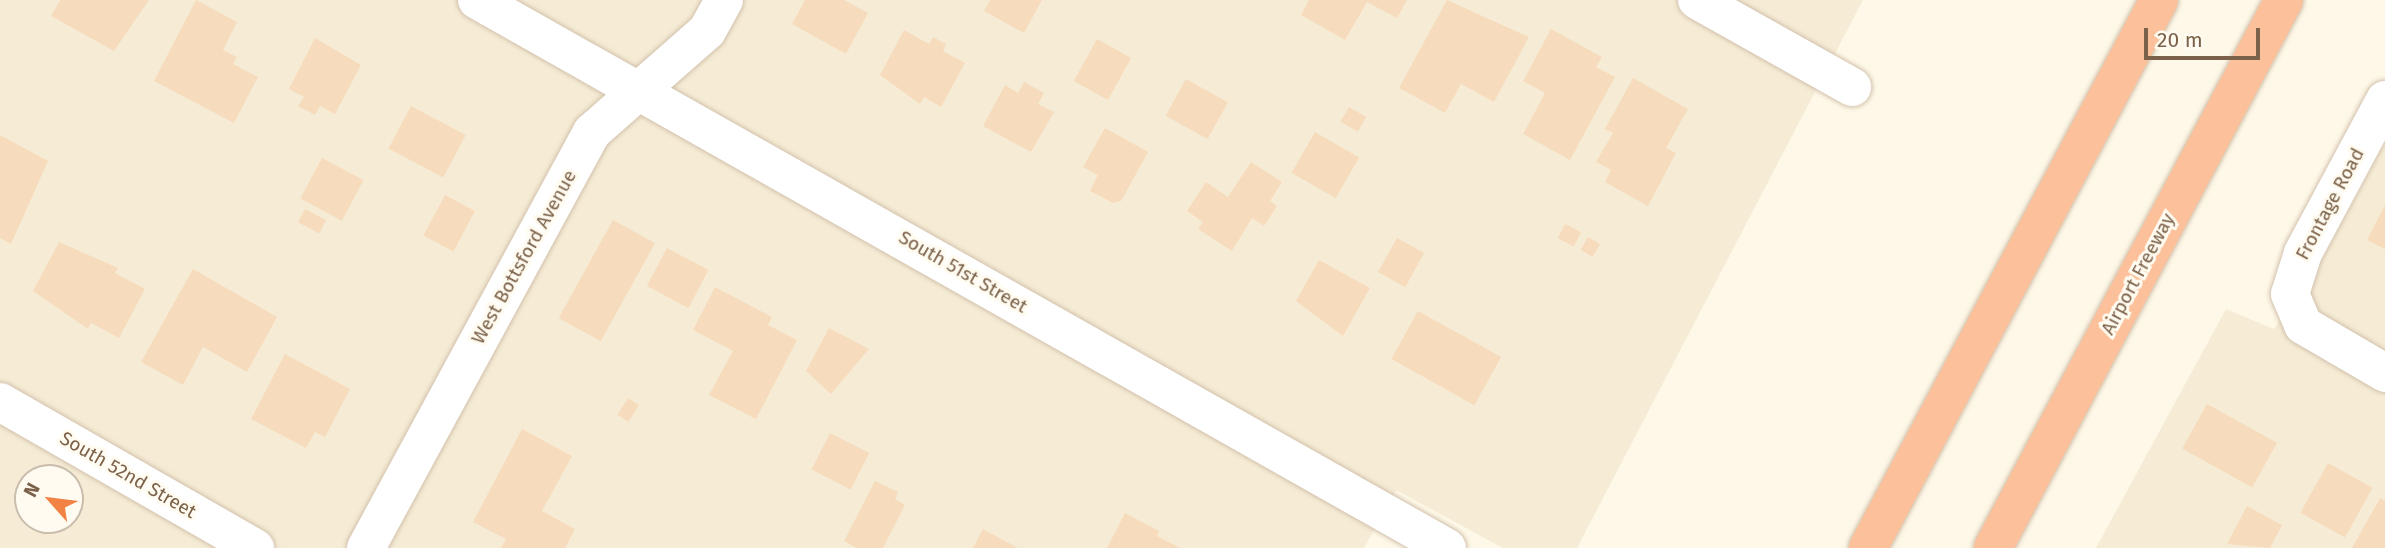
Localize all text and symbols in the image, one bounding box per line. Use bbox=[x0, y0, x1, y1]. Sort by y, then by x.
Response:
scale bar bbox=[2147, 14, 2262, 58]
text: 20 m bbox=[2157, 27, 2203, 53]
street label: Frontage Road bbox=[2291, 144, 2369, 264]
street label: West Bottsford Avenue bbox=[467, 166, 581, 348]
street label: Airport Freeway bbox=[2096, 209, 2180, 339]
street label: South 51st Street bbox=[895, 226, 1031, 318]
street label: South 52nd Street bbox=[56, 427, 200, 523]
north arrow bbox=[14, 464, 84, 534]
text: N bbox=[19, 479, 45, 501]

